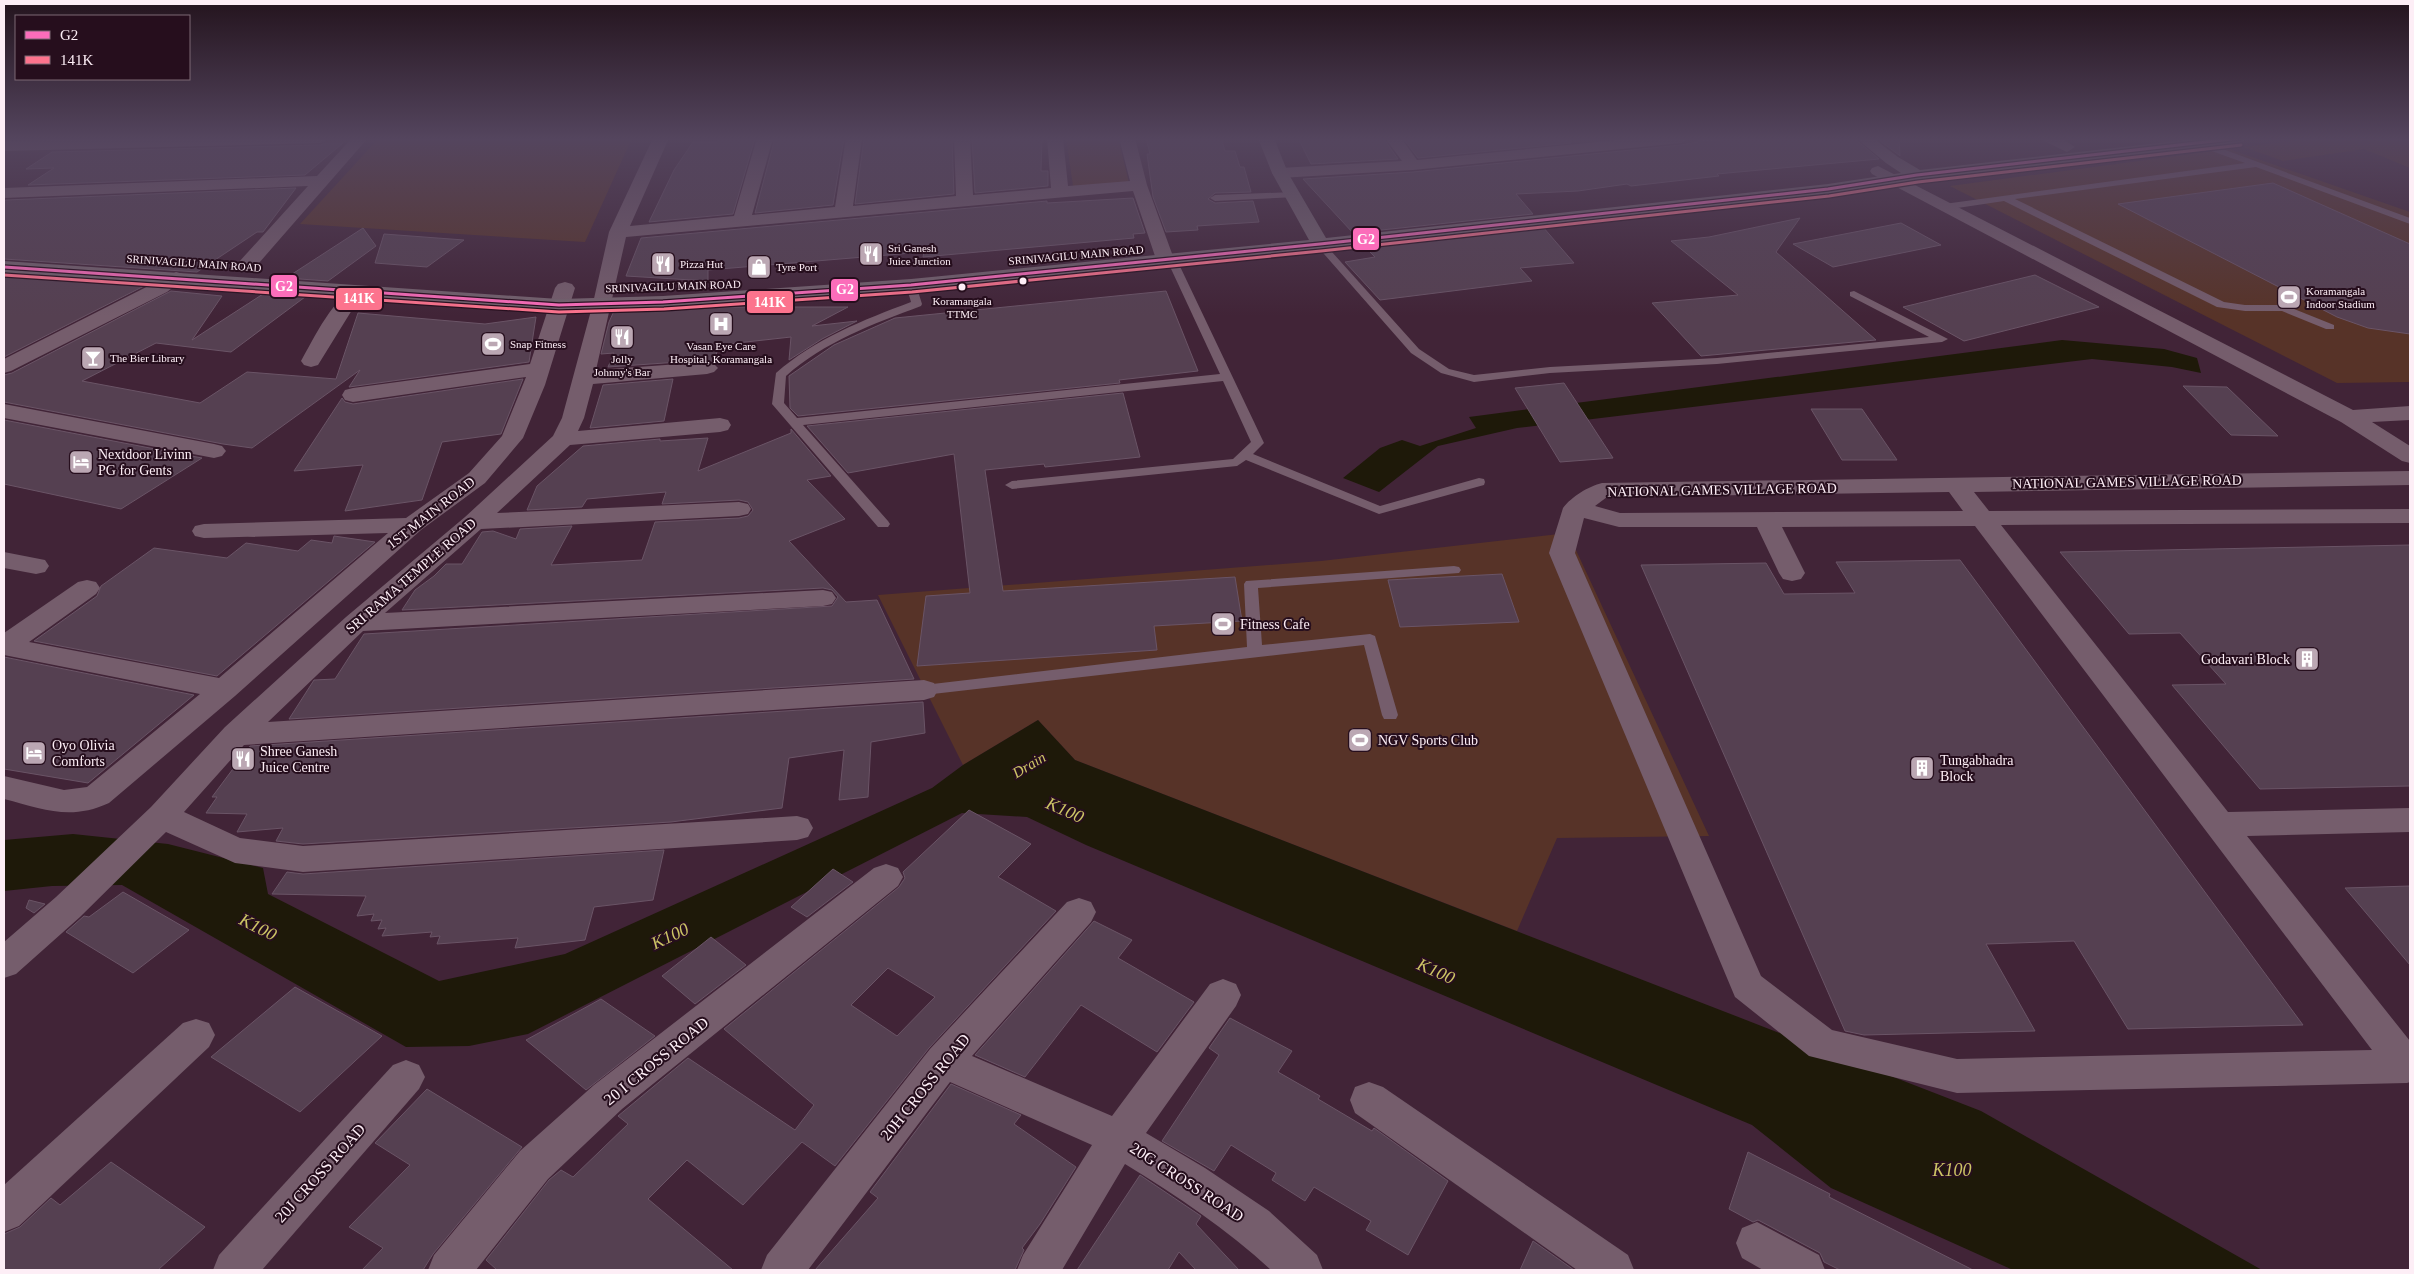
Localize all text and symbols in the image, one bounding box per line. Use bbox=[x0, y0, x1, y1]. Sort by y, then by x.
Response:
legend bbox=[15, 15, 190, 80]
text: G2 bbox=[60, 27, 78, 43]
text: 141K bbox=[60, 52, 94, 68]
line badge: G2 bbox=[1352, 227, 1380, 251]
text: G2 bbox=[1357, 232, 1375, 247]
restaurant icon: Sri Ganesh Juice Junction bbox=[858, 241, 884, 267]
place label: Sri Ganesh Juice Junction bbox=[888, 242, 951, 267]
street label: SRINIVAGILU MAIN ROAD bbox=[1008, 243, 1144, 267]
restaurant icon: Pizza Hut bbox=[650, 251, 676, 277]
street label: SRINIVAGILU MAIN ROAD bbox=[126, 252, 262, 274]
shop icon: Tyre Port bbox=[746, 254, 772, 280]
place label: Pizza Hut bbox=[680, 258, 723, 270]
place label: Tyre Port bbox=[776, 261, 817, 273]
line badge: G2 bbox=[270, 274, 298, 298]
unlabelled marker bbox=[1018, 276, 1028, 286]
street label: SRINIVAGILU MAIN ROAD bbox=[605, 278, 741, 294]
line badge: G2 bbox=[830, 278, 859, 302]
text: G2 bbox=[275, 279, 293, 294]
text: G2 bbox=[836, 282, 854, 297]
marker: Koramangala TTMC bbox=[957, 282, 967, 292]
sports icon: Koramangala Indoor Stadium bbox=[2276, 284, 2302, 310]
place label: Koramangala Indoor Stadium bbox=[2306, 285, 2375, 310]
line badge: 141K bbox=[335, 287, 383, 311]
line badge: 141K bbox=[746, 290, 794, 314]
text: 141K bbox=[343, 291, 375, 306]
text: 141K bbox=[754, 295, 786, 310]
place label: Koramangala TTMC bbox=[932, 295, 992, 320]
hospital icon: Vasan Eye Care Hospital, Koramangala bbox=[708, 311, 734, 337]
restaurant icon: Jolly Johnny's Bar bbox=[609, 324, 635, 350]
sports icon: Snap Fitness bbox=[480, 331, 506, 357]
place label: Snap Fitness bbox=[510, 338, 566, 350]
place label: Vasan Eye Care Hospital, Koramangala bbox=[670, 340, 772, 365]
bar icon: The Bier Library bbox=[80, 345, 106, 371]
place label: The Bier Library bbox=[110, 352, 185, 364]
place label: Jolly Johnny's Bar bbox=[594, 353, 651, 378]
place label: Nextdoor Livinn PG for Gents bbox=[98, 447, 192, 478]
hotel icon: Nextdoor Livinn PG for Gents bbox=[68, 449, 94, 475]
street label: NATIONAL GAMES VILLAGE ROAD bbox=[2012, 472, 2242, 492]
street label: 1ST MAIN ROAD bbox=[384, 474, 478, 552]
street label: NATIONAL GAMES VILLAGE ROAD bbox=[1607, 480, 1837, 500]
street label: SRI RAMA TEMPLE ROAD bbox=[343, 515, 479, 637]
sports icon: Fitness Cafe bbox=[1210, 611, 1236, 637]
place label: Fitness Cafe bbox=[1240, 617, 1310, 632]
building icon: Godavari Block bbox=[2294, 646, 2320, 672]
place label: Godavari Block bbox=[2201, 652, 2290, 667]
sports icon: NGV Sports Club bbox=[1347, 727, 1373, 753]
place label: NGV Sports Club bbox=[1378, 733, 1478, 748]
place label: Oyo Olivia Comforts bbox=[52, 738, 115, 769]
hotel icon: Oyo Olivia Comforts bbox=[21, 740, 47, 766]
place label: Shree Ganesh Juice Centre bbox=[260, 744, 337, 775]
restaurant icon: Shree Ganesh Juice Centre bbox=[230, 746, 256, 772]
water label: Drain bbox=[1009, 749, 1048, 782]
place label: Tungabhadra Block bbox=[1940, 753, 2014, 784]
building icon: Tungabhadra Block bbox=[1909, 755, 1935, 781]
water label: K100 bbox=[1042, 793, 1087, 827]
water label: K100 bbox=[235, 909, 280, 945]
water label: K100 bbox=[647, 919, 692, 954]
water label: K100 bbox=[1413, 954, 1458, 988]
street label: 20 I CROSS ROAD bbox=[600, 1014, 712, 1108]
street label: 20H CROSS ROAD bbox=[877, 1031, 973, 1143]
street label: 20J CROSS ROAD bbox=[271, 1120, 369, 1226]
street label: 20G CROSS ROAD bbox=[1127, 1139, 1247, 1225]
water label: K100 bbox=[1931, 1160, 1972, 1180]

